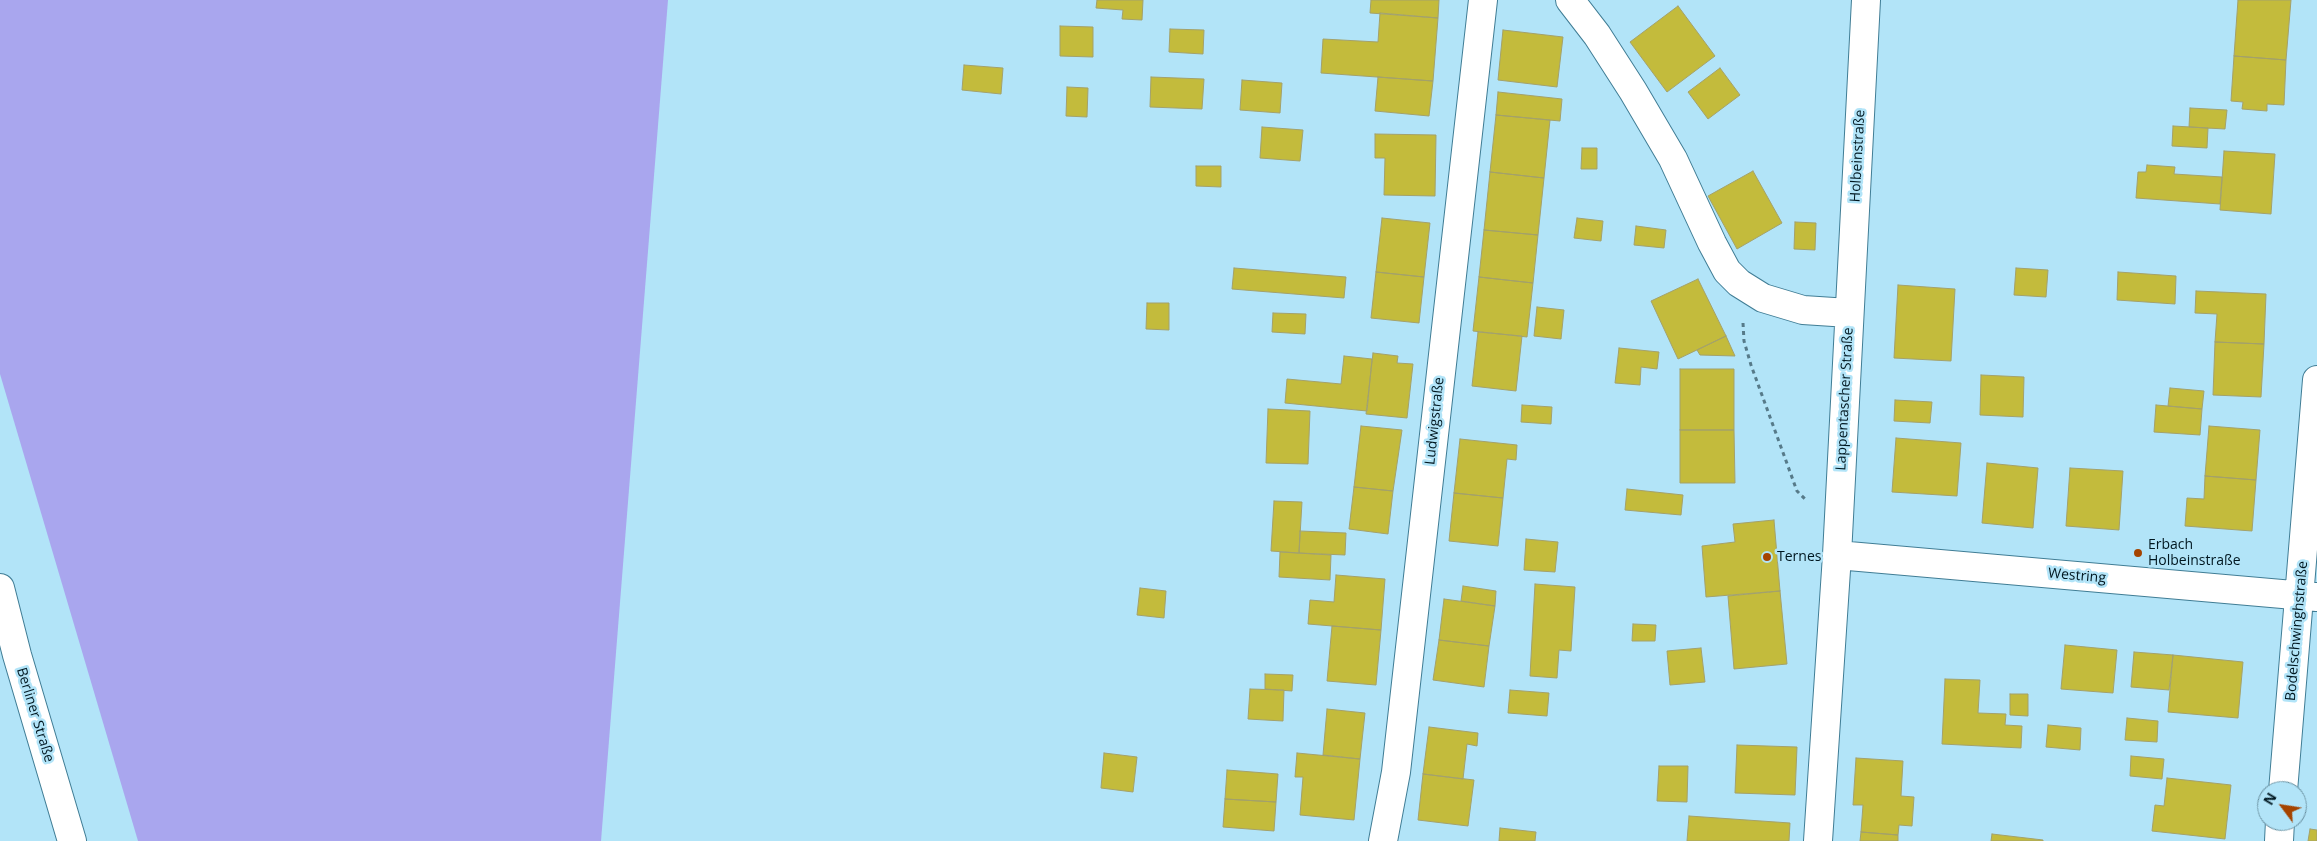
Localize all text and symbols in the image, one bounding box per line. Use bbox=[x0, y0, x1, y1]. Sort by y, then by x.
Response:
street label: Holbeinstraße bbox=[1847, 109, 1869, 203]
street label: Lappentascher Straße bbox=[1833, 327, 1857, 471]
street label: Ludwigstraße bbox=[1422, 376, 1448, 466]
place label: Erbach Holbeinstraße bbox=[2148, 537, 2241, 570]
marker: Erbach Holbeinstraße bbox=[2132, 547, 2144, 559]
place label: Ternes bbox=[1777, 549, 1821, 565]
marker: Ternes bbox=[1761, 551, 1773, 563]
street label: Bodelschwinghstraße bbox=[2283, 560, 2311, 702]
street label: Westring bbox=[2047, 565, 2107, 587]
street label: Berliner Straße bbox=[13, 666, 57, 764]
north arrow bbox=[2257, 781, 2307, 831]
text: N bbox=[2258, 789, 2281, 808]

